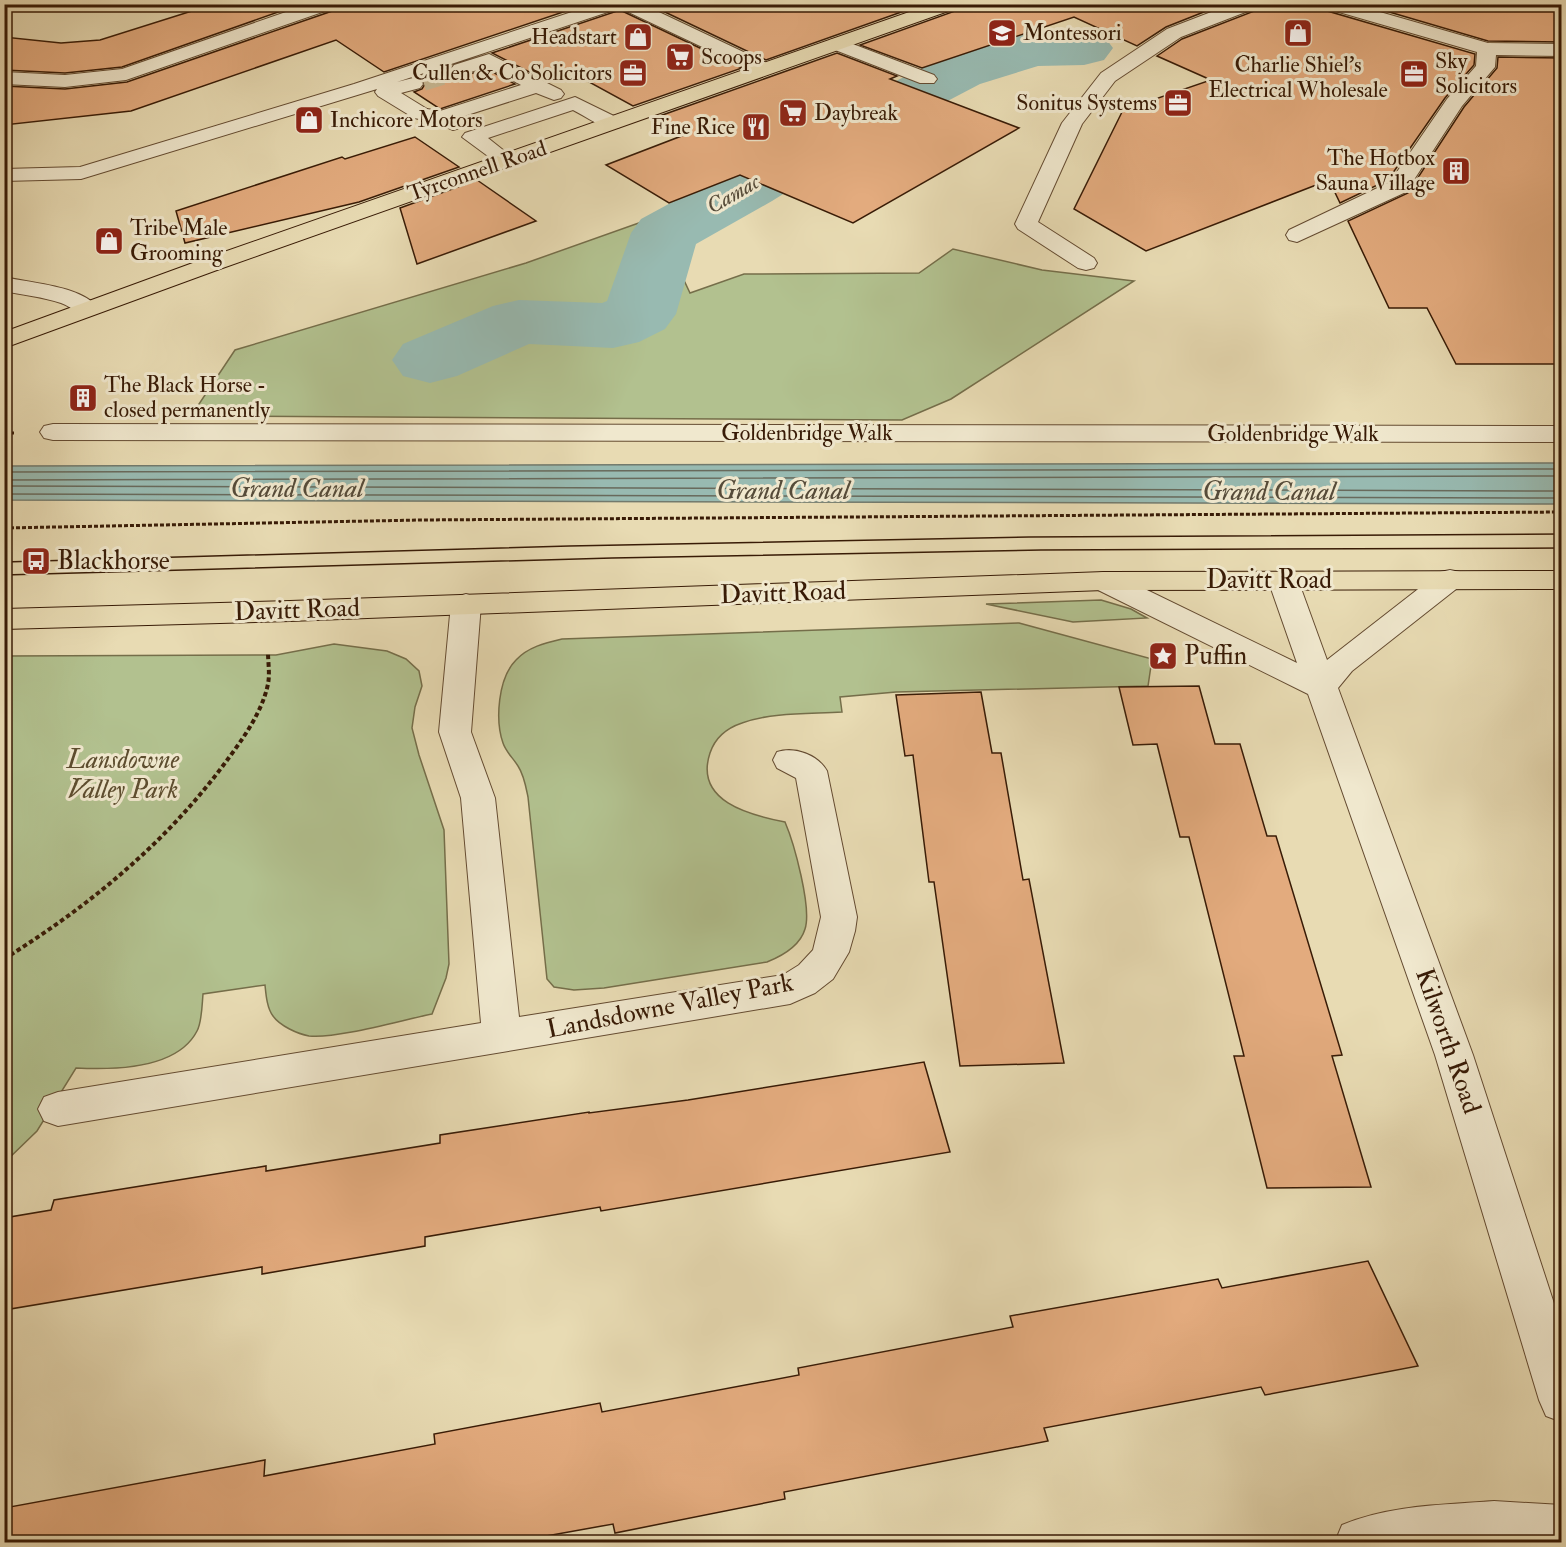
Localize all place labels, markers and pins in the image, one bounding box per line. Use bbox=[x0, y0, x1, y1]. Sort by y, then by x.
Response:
school or university icon: Montessori bbox=[986, 17, 1018, 49]
shop icon: Charlie Shiel's Electrical Wholesale bbox=[1282, 17, 1314, 49]
place label: Montessori bbox=[1023, 19, 1122, 47]
shop icon: Headstart bbox=[622, 21, 654, 53]
place label: Headstart bbox=[531, 23, 617, 51]
supermarket icon: Scoops bbox=[664, 41, 696, 73]
place label: Scoops bbox=[701, 43, 762, 72]
place label: Sky Solicitors bbox=[1435, 47, 1517, 100]
place label: Charlie Shiel's Electrical Wholesale bbox=[1208, 51, 1388, 104]
office icon: Cullen & Co Solicitors bbox=[617, 57, 649, 89]
office icon: Sky Solicitors bbox=[1398, 58, 1430, 90]
place label: Cullen & Co Solicitors bbox=[412, 59, 612, 87]
office icon: Sonitus Systems bbox=[1162, 87, 1194, 119]
place label: Sonitus Systems bbox=[1016, 89, 1157, 117]
supermarket icon: Daybreak bbox=[777, 97, 809, 129]
place label: Daybreak bbox=[814, 99, 899, 127]
shop icon: Inchicore Motors bbox=[293, 104, 325, 136]
place label: Inchicore Motors bbox=[330, 106, 483, 134]
restaurant icon: Fine Rice bbox=[740, 111, 772, 143]
place label: Fine Rice bbox=[651, 113, 735, 141]
place label: The Hotbox Sauna Village bbox=[1316, 144, 1435, 197]
building icon: The Hotbox Sauna Village bbox=[1440, 155, 1472, 187]
place label: Tribe Male Grooming bbox=[130, 214, 227, 267]
shop icon: Tribe Male Grooming bbox=[93, 225, 125, 257]
place label: The Black Horse - closed permanently bbox=[104, 371, 270, 425]
building icon: The Black Horse - closed permanently bbox=[67, 382, 99, 414]
bus stop icon: Blackhorse bbox=[20, 545, 52, 577]
place label: Blackhorse bbox=[57, 545, 170, 577]
place icon: Puffin bbox=[1147, 640, 1179, 672]
place label: Puffin bbox=[1184, 640, 1247, 672]

